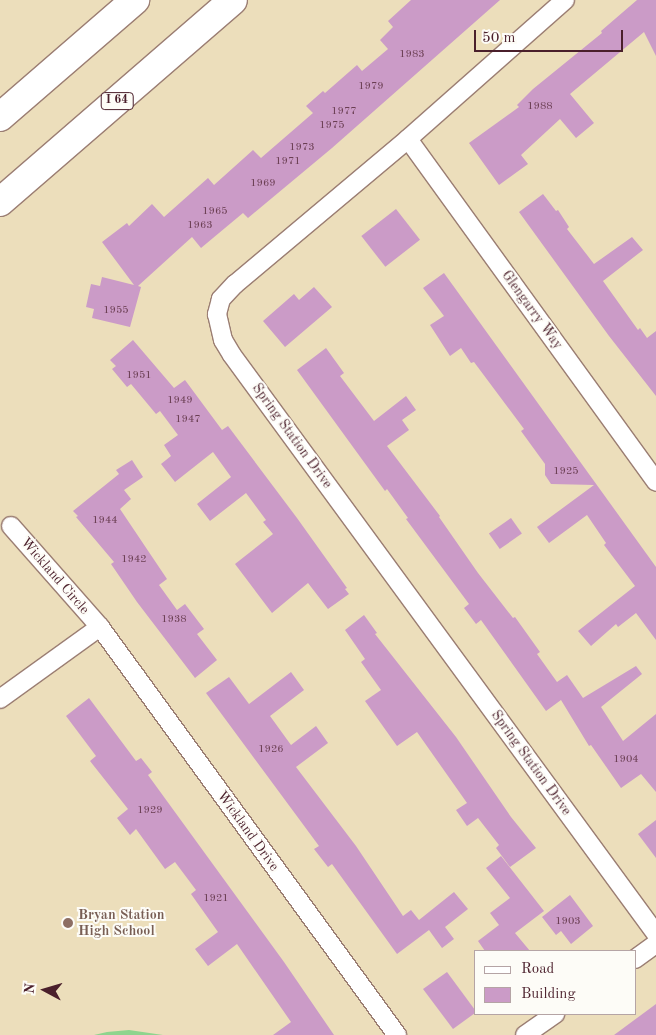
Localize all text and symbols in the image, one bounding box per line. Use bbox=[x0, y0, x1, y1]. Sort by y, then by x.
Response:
scale bar bbox=[476, 20, 625, 52]
text: 50 m bbox=[482, 31, 516, 46]
house number: 1983 bbox=[399, 48, 425, 62]
house number: 1979 bbox=[358, 80, 384, 94]
road number: I 64 bbox=[100, 92, 134, 110]
house number: 1988 bbox=[527, 100, 553, 114]
house number: 1977 bbox=[331, 105, 357, 119]
house number: 1975 bbox=[319, 119, 345, 133]
house number: 1973 bbox=[289, 141, 315, 155]
house number: 1971 bbox=[275, 155, 301, 169]
house number: 1969 bbox=[250, 177, 276, 191]
house number: 1965 bbox=[202, 205, 228, 219]
house number: 1963 bbox=[187, 219, 213, 233]
street label: Glengarry Way bbox=[498, 267, 566, 353]
house number: 1955 bbox=[103, 304, 129, 318]
house number: 1951 bbox=[126, 369, 152, 383]
street label: Spring Station Drive bbox=[248, 380, 336, 492]
house number: 1949 bbox=[167, 394, 193, 408]
house number: 1947 bbox=[175, 413, 201, 427]
house number: 1925 bbox=[553, 465, 579, 479]
house number: 1944 bbox=[92, 514, 118, 528]
street label: Wickland Circle bbox=[17, 534, 93, 618]
house number: 1942 bbox=[121, 553, 147, 567]
house number: 1938 bbox=[161, 613, 187, 627]
street label: Spring Station Drive bbox=[487, 707, 575, 819]
house number: 1926 bbox=[258, 743, 284, 757]
house number: 1904 bbox=[613, 753, 639, 767]
street label: Wickland Drive bbox=[213, 788, 283, 874]
house number: 1929 bbox=[137, 804, 163, 818]
house number: 1921 bbox=[203, 892, 229, 906]
place label: Bryan Station High School bbox=[78, 907, 165, 940]
house number: 1903 bbox=[555, 915, 581, 929]
marker: Bryan Station High School bbox=[62, 917, 74, 929]
legend bbox=[473, 950, 636, 1015]
text: Road bbox=[521, 962, 554, 977]
north arrow bbox=[20, 965, 70, 1015]
text: N bbox=[23, 982, 38, 994]
text: Building bbox=[521, 987, 576, 1002]

